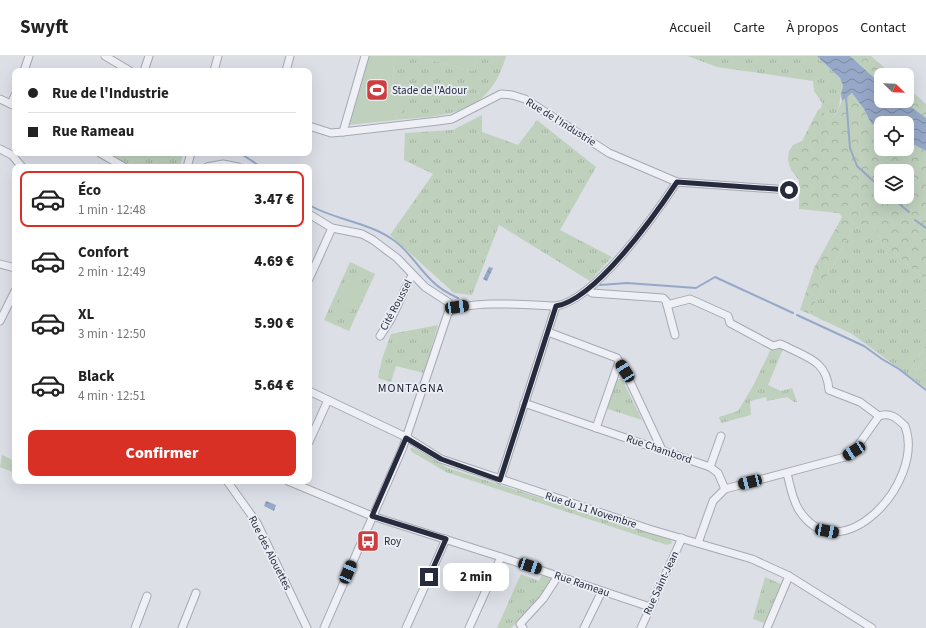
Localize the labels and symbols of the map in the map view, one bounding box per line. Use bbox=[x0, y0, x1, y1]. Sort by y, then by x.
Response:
north arrow bbox=[874, 68, 914, 108]
sports icon: Stade de l'Adour bbox=[364, 77, 390, 103]
place label: Stade de l'Adour bbox=[392, 83, 467, 98]
street label: Rue de l'Industrie bbox=[523, 94, 599, 150]
route start bbox=[780, 181, 798, 199]
street label: Cité Roussel bbox=[376, 277, 416, 333]
car bbox=[444, 299, 470, 315]
car bbox=[613, 358, 637, 384]
district label: MONTAGNA bbox=[378, 380, 444, 397]
street label: Rue Chambord bbox=[624, 431, 694, 467]
car bbox=[841, 439, 867, 463]
car bbox=[737, 473, 763, 491]
street label: Rue du 11 Novembre bbox=[543, 488, 639, 532]
street label: Rue des Alouettes bbox=[245, 513, 295, 593]
car bbox=[814, 523, 840, 539]
bus stop icon: Roy bbox=[355, 528, 381, 554]
place label: Roy bbox=[384, 534, 401, 549]
street label: Rue Saint-Jean bbox=[640, 549, 682, 617]
car bbox=[517, 557, 543, 575]
car bbox=[338, 559, 358, 585]
callout: 2 min bbox=[443, 563, 509, 591]
route end bbox=[420, 568, 438, 586]
street label: Rue Rameau bbox=[552, 568, 612, 600]

